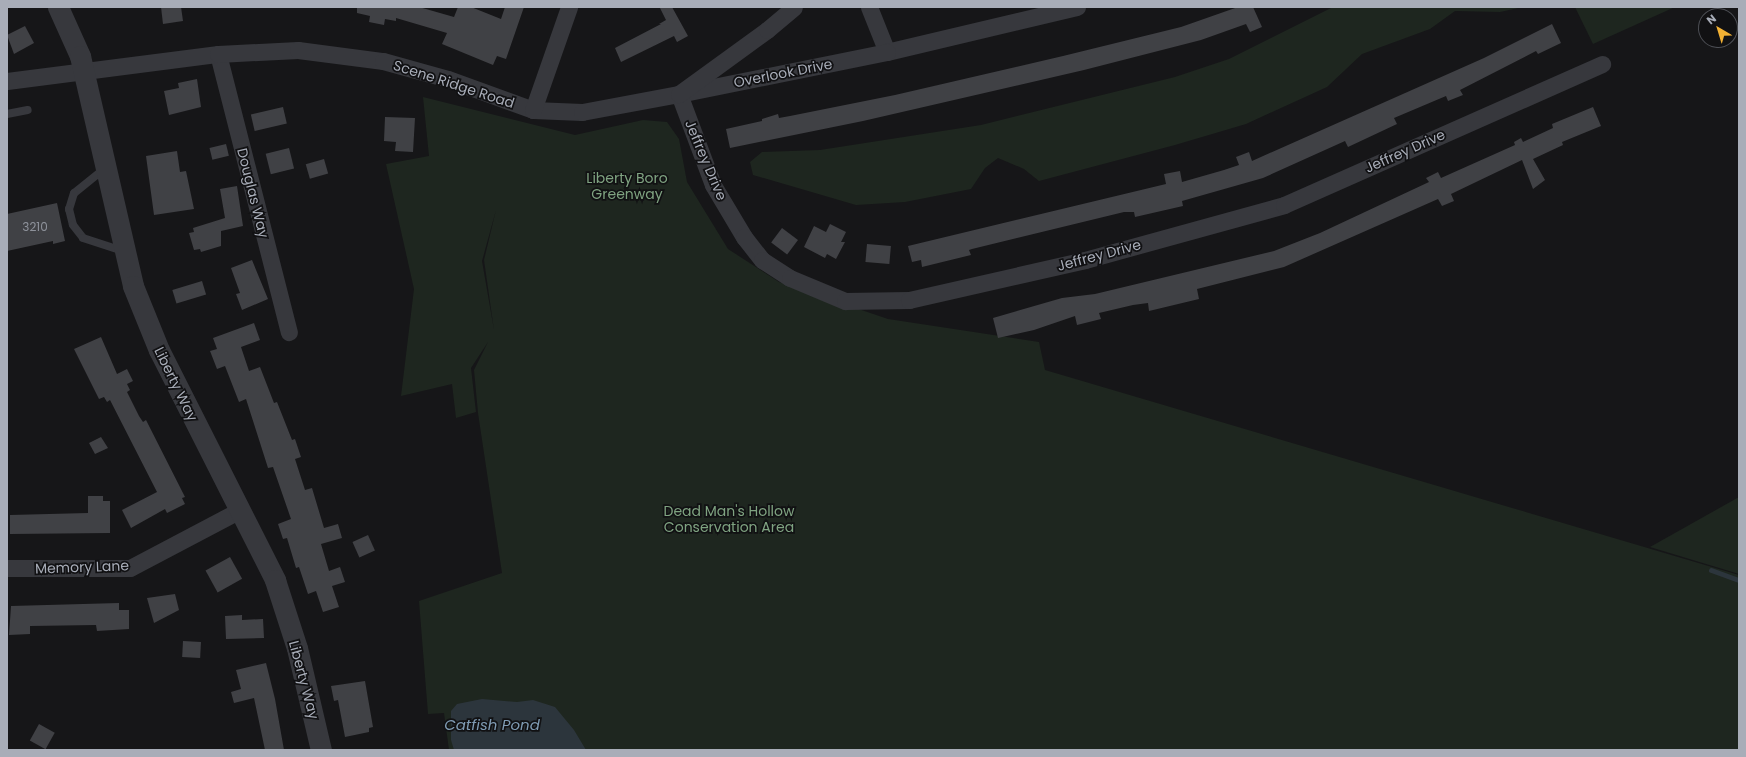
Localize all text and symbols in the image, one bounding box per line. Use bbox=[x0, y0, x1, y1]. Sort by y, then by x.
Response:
north arrow bbox=[1698, 8, 1738, 48]
text: N bbox=[1703, 10, 1719, 28]
street label: Overlook Drive bbox=[732, 55, 834, 91]
street label: Scene Ridge Road bbox=[391, 56, 517, 112]
street label: Jeffrey Drive bbox=[681, 117, 731, 203]
street label: Jeffrey Drive bbox=[1362, 126, 1448, 176]
street label: Douglas Way bbox=[234, 146, 272, 240]
park label: Liberty Boro Greenway bbox=[586, 170, 668, 202]
house number: 3210 bbox=[22, 220, 48, 234]
street label: Jeffrey Drive bbox=[1055, 236, 1143, 274]
street label: Liberty Way bbox=[151, 344, 201, 424]
park label: Dead Man's Hollow Conservation Area bbox=[664, 503, 794, 536]
street label: Memory Lane bbox=[35, 557, 129, 577]
street label: Liberty Way bbox=[285, 639, 323, 721]
water label: Catfish Pond bbox=[444, 716, 540, 734]

